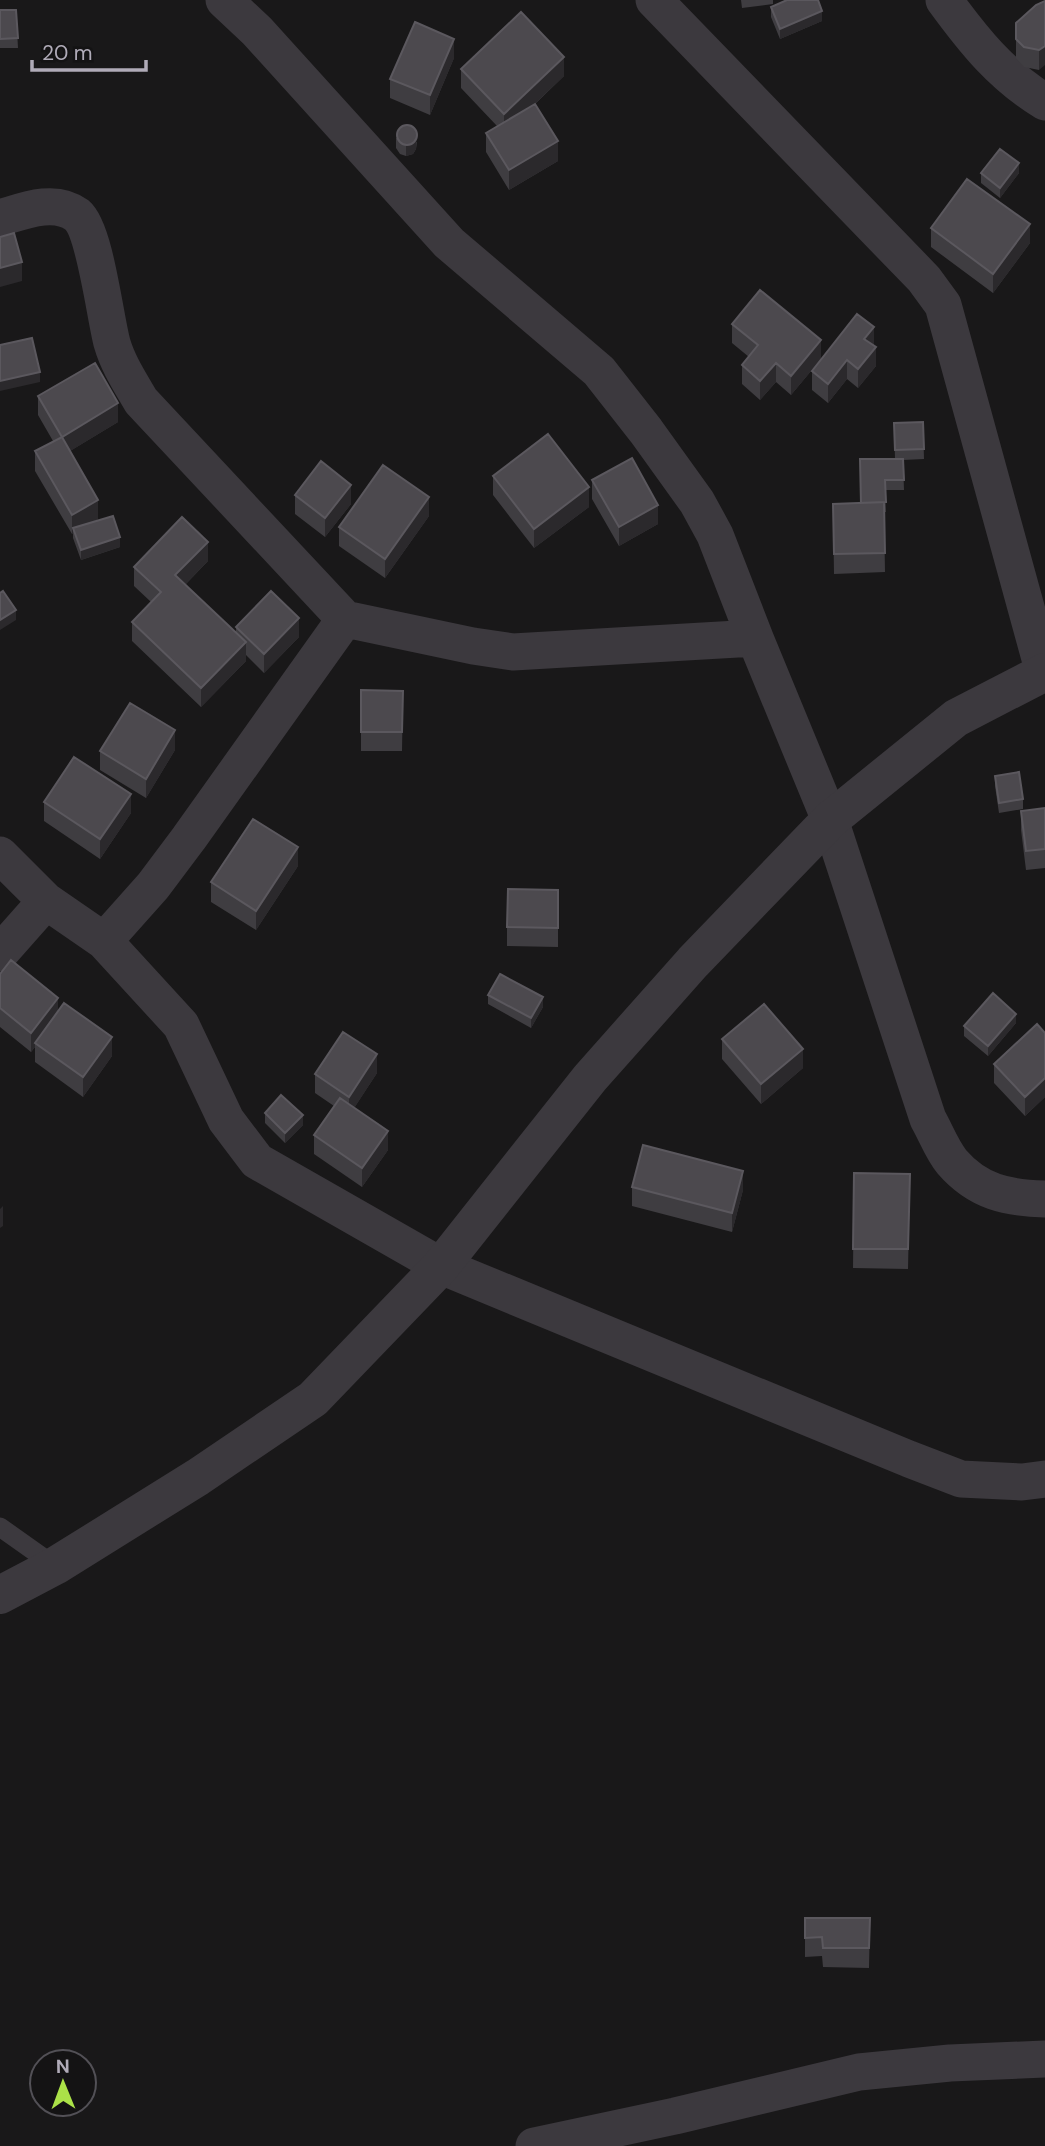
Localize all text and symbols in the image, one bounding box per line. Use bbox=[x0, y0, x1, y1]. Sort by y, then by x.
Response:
scale bar bbox=[32, 28, 145, 72]
text: 20 m bbox=[42, 39, 93, 67]
north arrow bbox=[28, 2048, 98, 2118]
text: N bbox=[56, 2054, 70, 2079]

